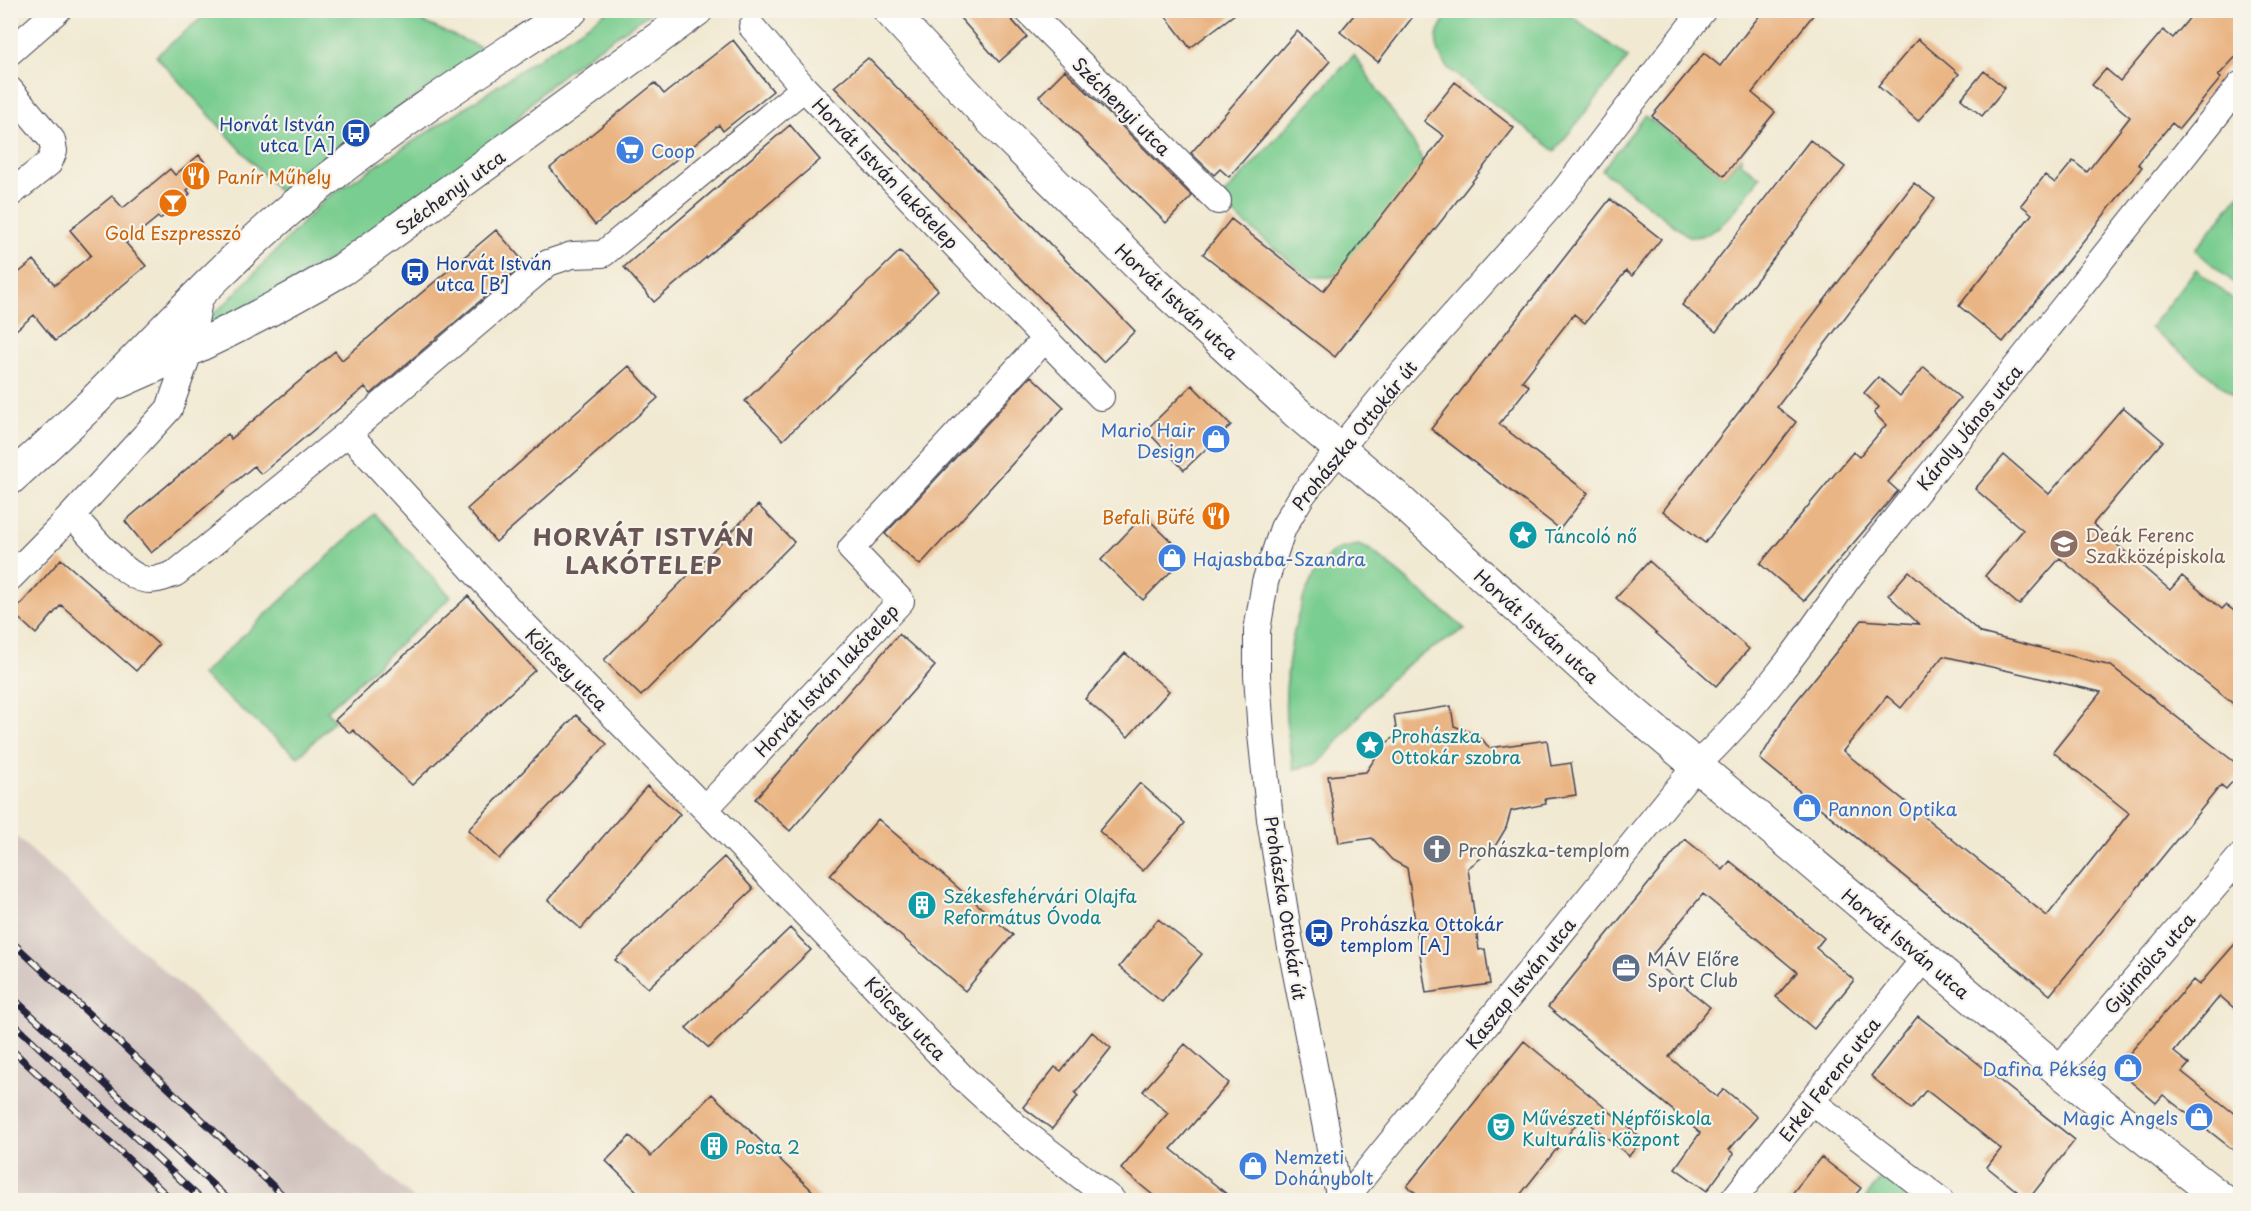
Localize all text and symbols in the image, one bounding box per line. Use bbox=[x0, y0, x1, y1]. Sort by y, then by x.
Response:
street label: Széchenyi utca bbox=[1067, 51, 1178, 162]
street label: Horvát István lakótelep bbox=[807, 91, 965, 255]
place label: Horvát István utca [A] bbox=[219, 110, 335, 158]
bus stop icon: Horvát István utca [A] bbox=[340, 117, 372, 149]
supermarket icon: Coop bbox=[614, 134, 646, 166]
place label: Coop bbox=[651, 137, 695, 164]
street label: Széchenyi utca bbox=[390, 143, 511, 241]
restaurant icon: Panír Műhely bbox=[180, 160, 212, 192]
place label: Panír Műhely bbox=[217, 163, 331, 190]
bar icon: Gold Eszpresszó bbox=[157, 187, 189, 219]
place label: Gold Eszpresszó bbox=[105, 219, 241, 246]
street label: Horvát István utca bbox=[1109, 237, 1245, 366]
place label: Horvát István utca [B] bbox=[436, 249, 552, 297]
bus stop icon: Horvát István utca [B] bbox=[399, 256, 431, 288]
street label: Prohászka Ottokár út bbox=[1285, 354, 1423, 516]
street label: Károly János utca bbox=[1910, 358, 2029, 496]
place label: Mario Hair Design bbox=[1101, 416, 1196, 464]
shop icon: Mario Hair Design bbox=[1200, 423, 1232, 455]
restaurant icon: Befali Büfé bbox=[1200, 500, 1232, 532]
place label: Befali Büfé bbox=[1102, 503, 1195, 530]
district label: HORVÁT ISTVÁN LAKÓTELEP bbox=[533, 518, 755, 582]
place icon: Táncoló nő bbox=[1507, 519, 1539, 551]
place label: Deák Ferenc Szakközépiskola bbox=[2085, 521, 2226, 569]
place label: Táncoló nő bbox=[1544, 522, 1637, 549]
school or university icon: Deák Ferenc Szakközépiskola bbox=[2048, 528, 2080, 560]
shop icon: Hajasbaba-Szandra bbox=[1156, 542, 1188, 574]
place label: Hajasbaba-Szandra bbox=[1193, 545, 1366, 572]
street label: Horvát István utca bbox=[1469, 562, 1606, 690]
street label: Horvát István lakótelep bbox=[748, 597, 904, 763]
street label: Kölcsey utca bbox=[519, 621, 615, 717]
place label: Prohászka Ottokár szobra bbox=[1391, 722, 1521, 770]
place icon: Prohászka Ottokár szobra bbox=[1354, 729, 1386, 761]
shop icon: Pannon Optika bbox=[1791, 792, 1823, 824]
place label: Pannon Optika bbox=[1828, 795, 1958, 822]
street label: Prohászka Ottokár út bbox=[1258, 814, 1314, 1002]
church icon: Prohászka-templom bbox=[1421, 833, 1453, 865]
place label: Prohászka-templom bbox=[1458, 836, 1630, 863]
street label: Horvát István utca bbox=[1836, 881, 1977, 1005]
place label: Székesfehérvári Olajfa Református Óvoda bbox=[943, 882, 1138, 930]
building icon: Székesfehérvári Olajfa Református Óvoda bbox=[906, 889, 938, 921]
street label: Gyümölcs utca bbox=[2097, 906, 2201, 1020]
place label: Prohászka Ottokár templom [A] bbox=[1340, 910, 1504, 958]
street label: Kaszap István utca bbox=[1459, 911, 1582, 1054]
bus stop icon: Prohászka Ottokár templom [A] bbox=[1303, 917, 1335, 949]
place label: MÁV Előre Sport Club bbox=[1647, 945, 1739, 993]
office icon: MÁV Előre Sport Club bbox=[1610, 952, 1642, 984]
street label: Kölcsey utca bbox=[859, 970, 954, 1067]
street label: Erkel Ferenc utca bbox=[1772, 1011, 1887, 1147]
shop icon: Dafina Pékség bbox=[2112, 1052, 2144, 1084]
place label: Dafina Pékség bbox=[1983, 1055, 2107, 1082]
shop icon: Magic Angels bbox=[2183, 1101, 2215, 1133]
place label: Művészeti Népfőiskola Kulturális Központ bbox=[1522, 1104, 1712, 1152]
place label: Magic Angels bbox=[2062, 1104, 2178, 1131]
theatre icon: Művészeti Népfőiskola Kulturális Központ bbox=[1485, 1111, 1517, 1143]
building icon: Posta 2 bbox=[698, 1130, 730, 1162]
place label: Posta 2 bbox=[735, 1133, 800, 1160]
place label: Nemzeti Dohánybolt bbox=[1274, 1143, 1373, 1191]
shop icon: Nemzeti Dohánybolt bbox=[1237, 1150, 1269, 1182]

